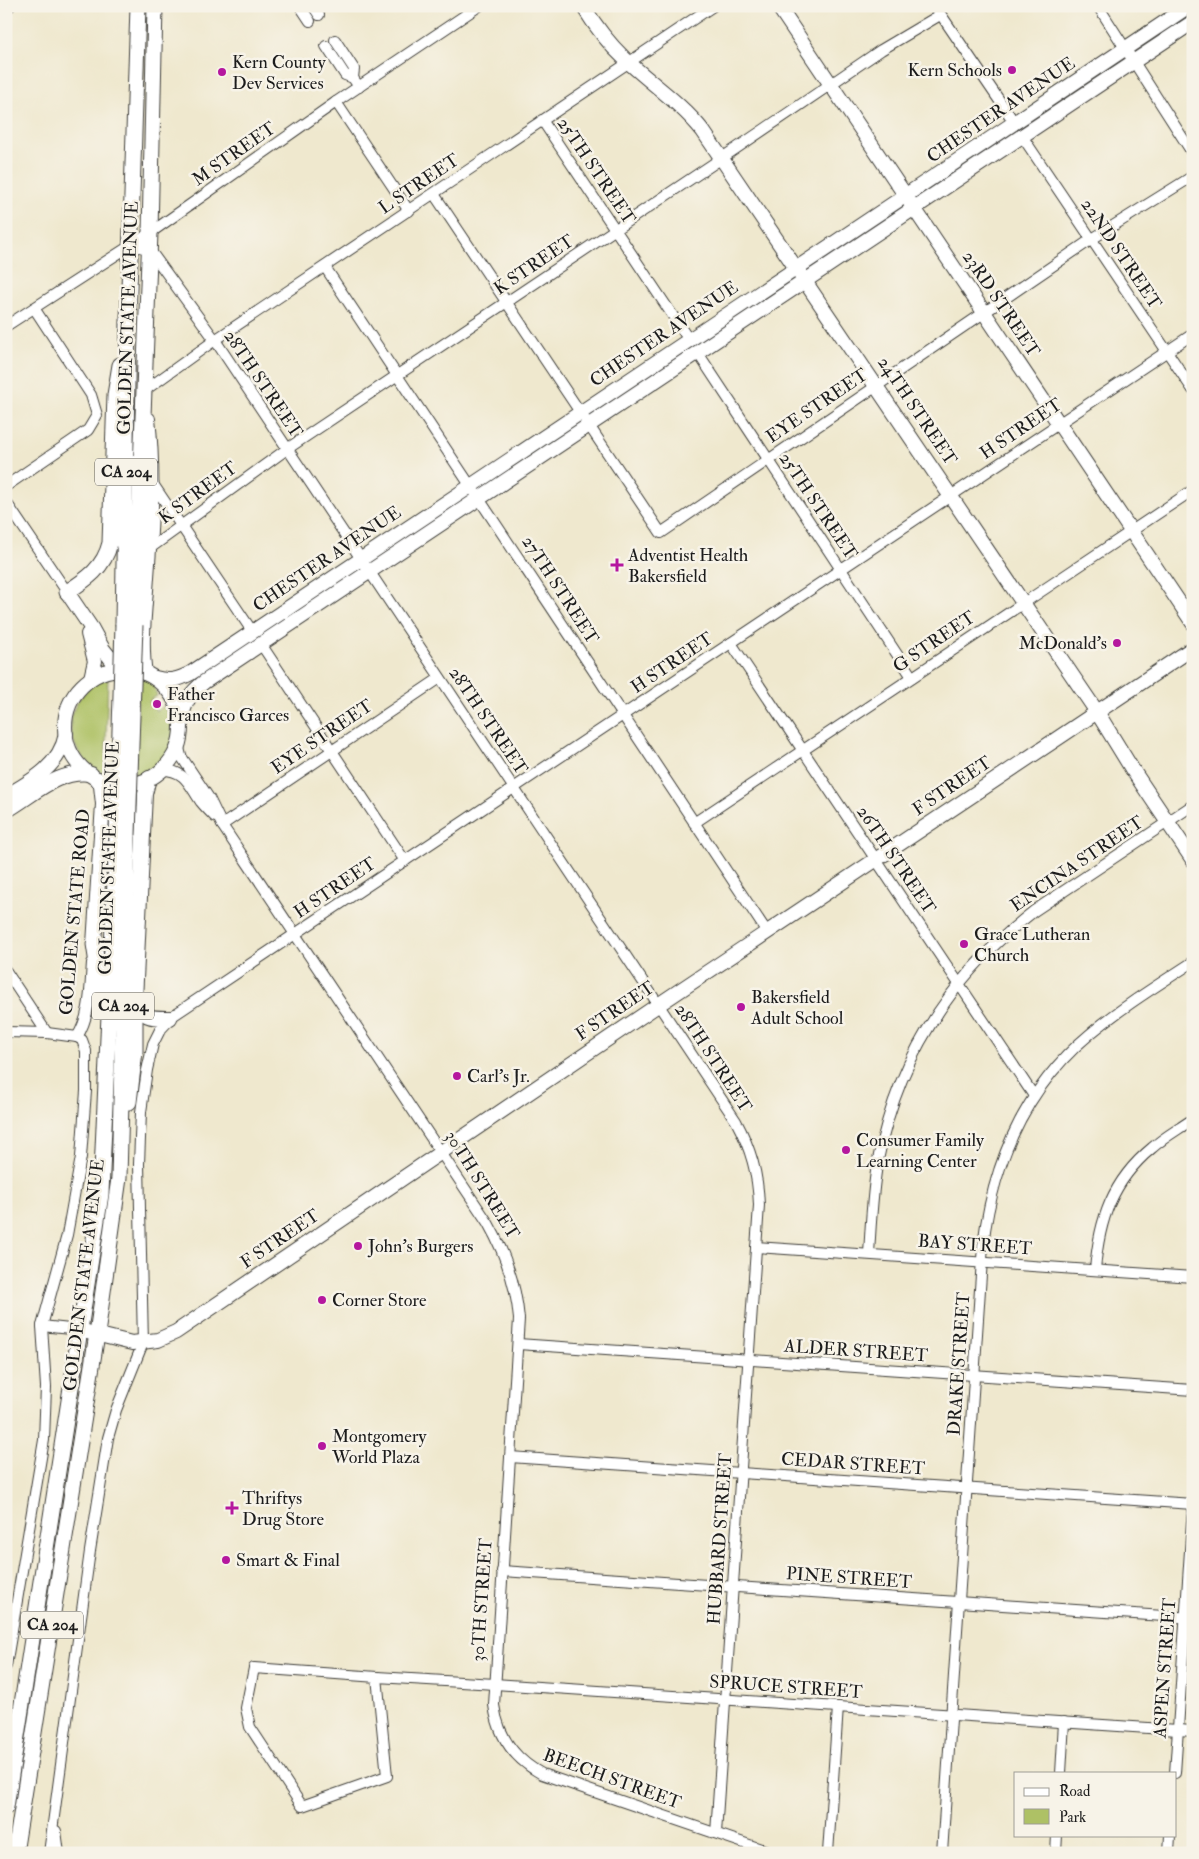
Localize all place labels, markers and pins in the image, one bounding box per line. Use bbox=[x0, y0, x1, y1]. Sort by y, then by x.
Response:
place label: Kern County Dev Services bbox=[232, 51, 327, 95]
place label: Kern Schools bbox=[908, 59, 1002, 82]
marker: Kern Schools bbox=[1006, 64, 1018, 76]
marker: Kern County Dev Services bbox=[216, 66, 228, 78]
place label: Adventist Health Bakersfield bbox=[627, 544, 749, 588]
marker: Adventist Health Bakersfield bbox=[610, 558, 624, 572]
place label: McDonald's bbox=[1019, 632, 1107, 655]
marker: McDonald's bbox=[1111, 637, 1123, 649]
place label: Father Francisco Garces bbox=[167, 683, 289, 727]
marker: Father Francisco Garces bbox=[151, 698, 163, 710]
place label: Grace Lutheran Church bbox=[974, 923, 1090, 967]
marker: Grace Lutheran Church bbox=[958, 938, 970, 950]
place label: Bakersfield Adult School bbox=[750, 986, 844, 1030]
marker: Bakersfield Adult School bbox=[735, 1001, 747, 1013]
place label: Carl's Jr. bbox=[467, 1065, 530, 1088]
marker: Carl's Jr. bbox=[451, 1070, 463, 1082]
place label: Consumer Family Learning Center bbox=[856, 1129, 985, 1173]
marker: Consumer Family Learning Center bbox=[840, 1144, 852, 1156]
place label: John's Burgers bbox=[367, 1235, 474, 1258]
marker: John's Burgers bbox=[352, 1240, 364, 1252]
place label: Corner Store bbox=[332, 1289, 427, 1312]
marker: Corner Store bbox=[316, 1294, 328, 1306]
place label: Montgomery World Plaza bbox=[331, 1425, 427, 1469]
marker: Montgomery World Plaza bbox=[316, 1440, 328, 1452]
place label: Thriftys Drug Store bbox=[242, 1487, 324, 1531]
marker: Thriftys Drug Store bbox=[226, 1502, 238, 1514]
place label: Smart & Final bbox=[236, 1549, 340, 1572]
marker: Smart & Final bbox=[220, 1554, 232, 1566]

